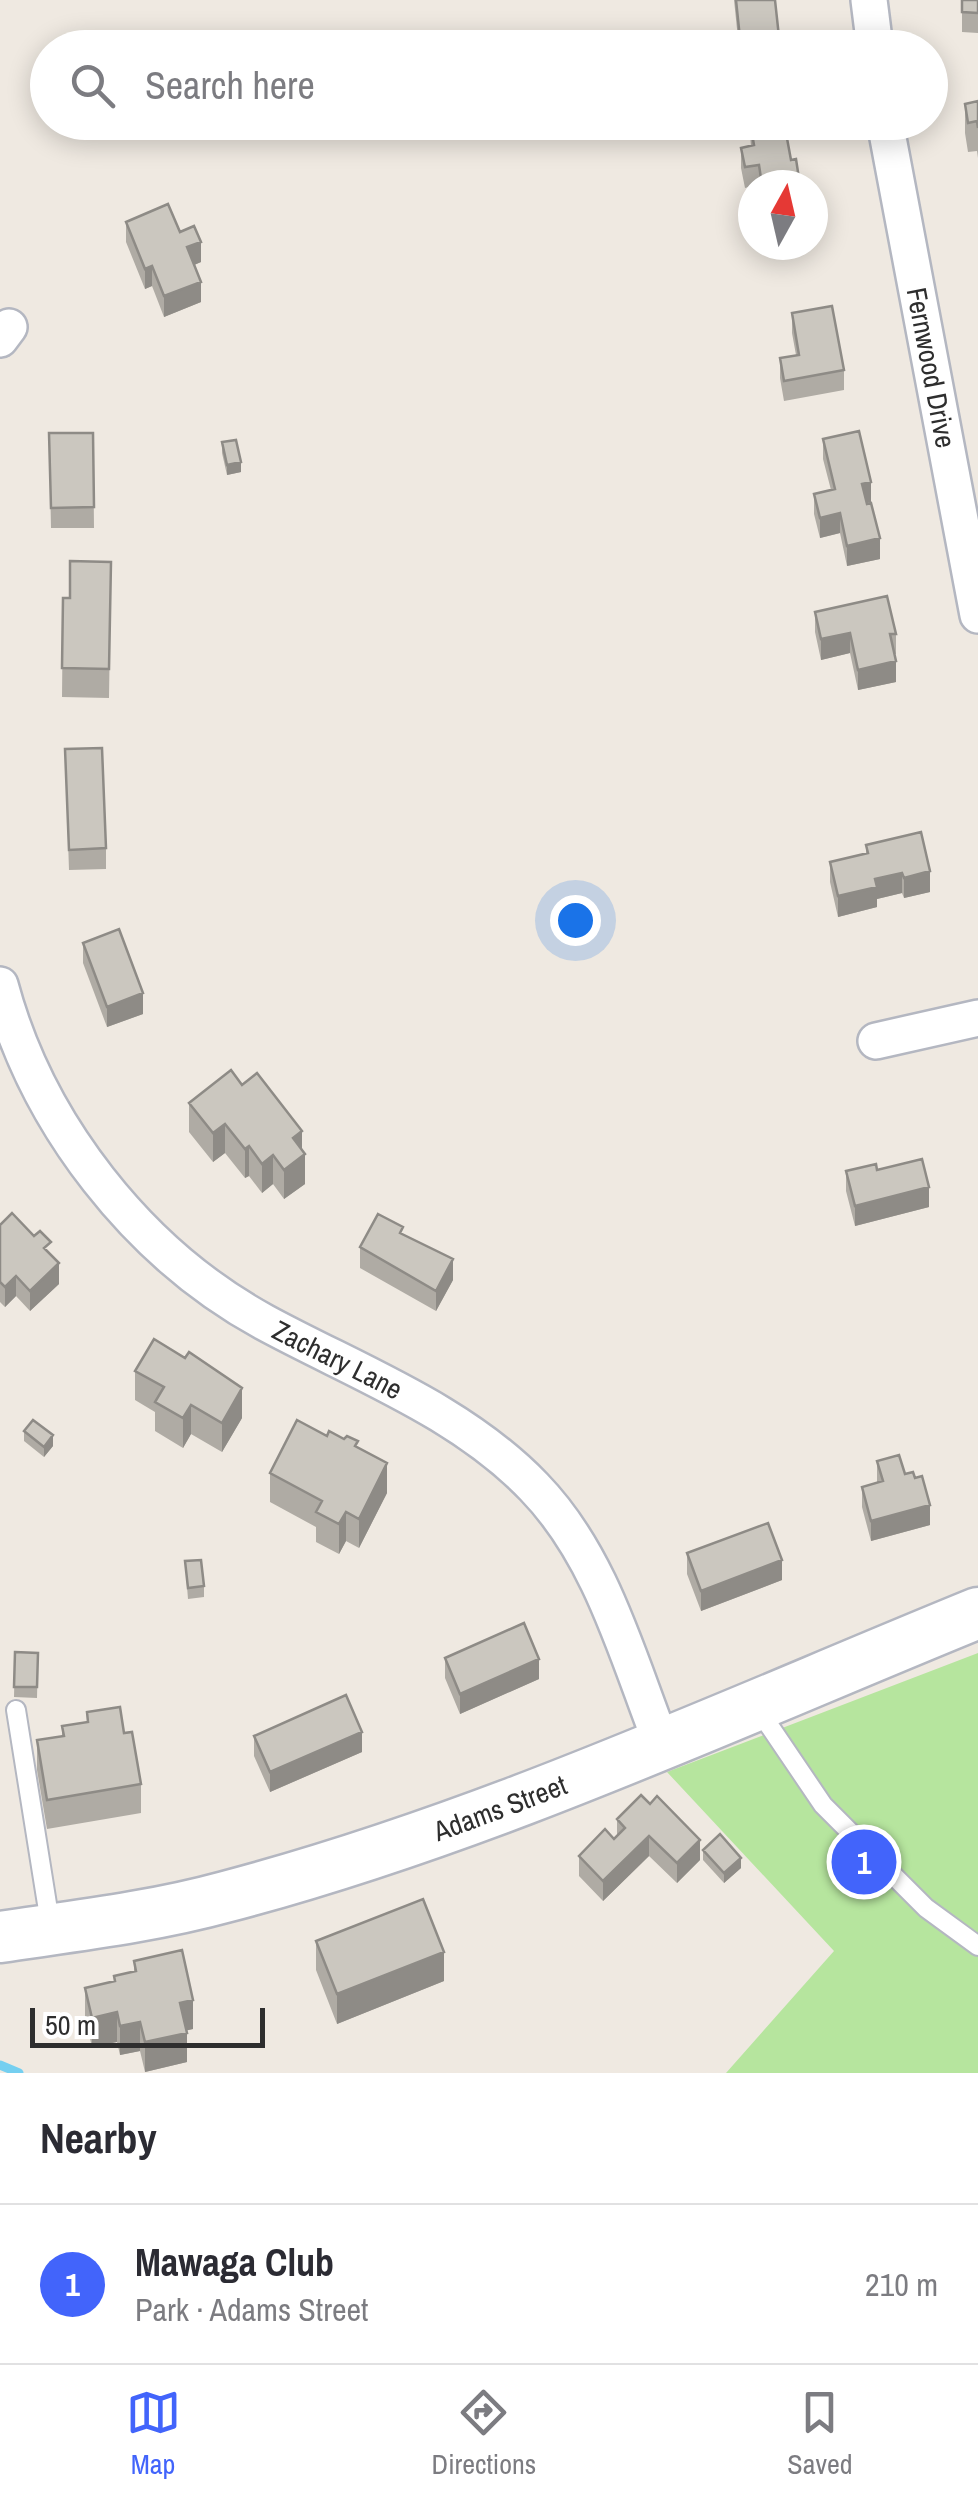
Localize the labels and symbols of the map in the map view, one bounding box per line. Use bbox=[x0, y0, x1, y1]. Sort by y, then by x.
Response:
north arrow bbox=[738, 170, 828, 260]
street label: Fernwood Drive bbox=[898, 284, 965, 451]
your location bbox=[550, 895, 601, 946]
street label: Zachary Lane bbox=[266, 1311, 409, 1408]
street label: Adams Street bbox=[427, 1766, 572, 1850]
pin: 1 bbox=[832, 1824, 896, 1900]
scale bar bbox=[30, 2003, 265, 2048]

